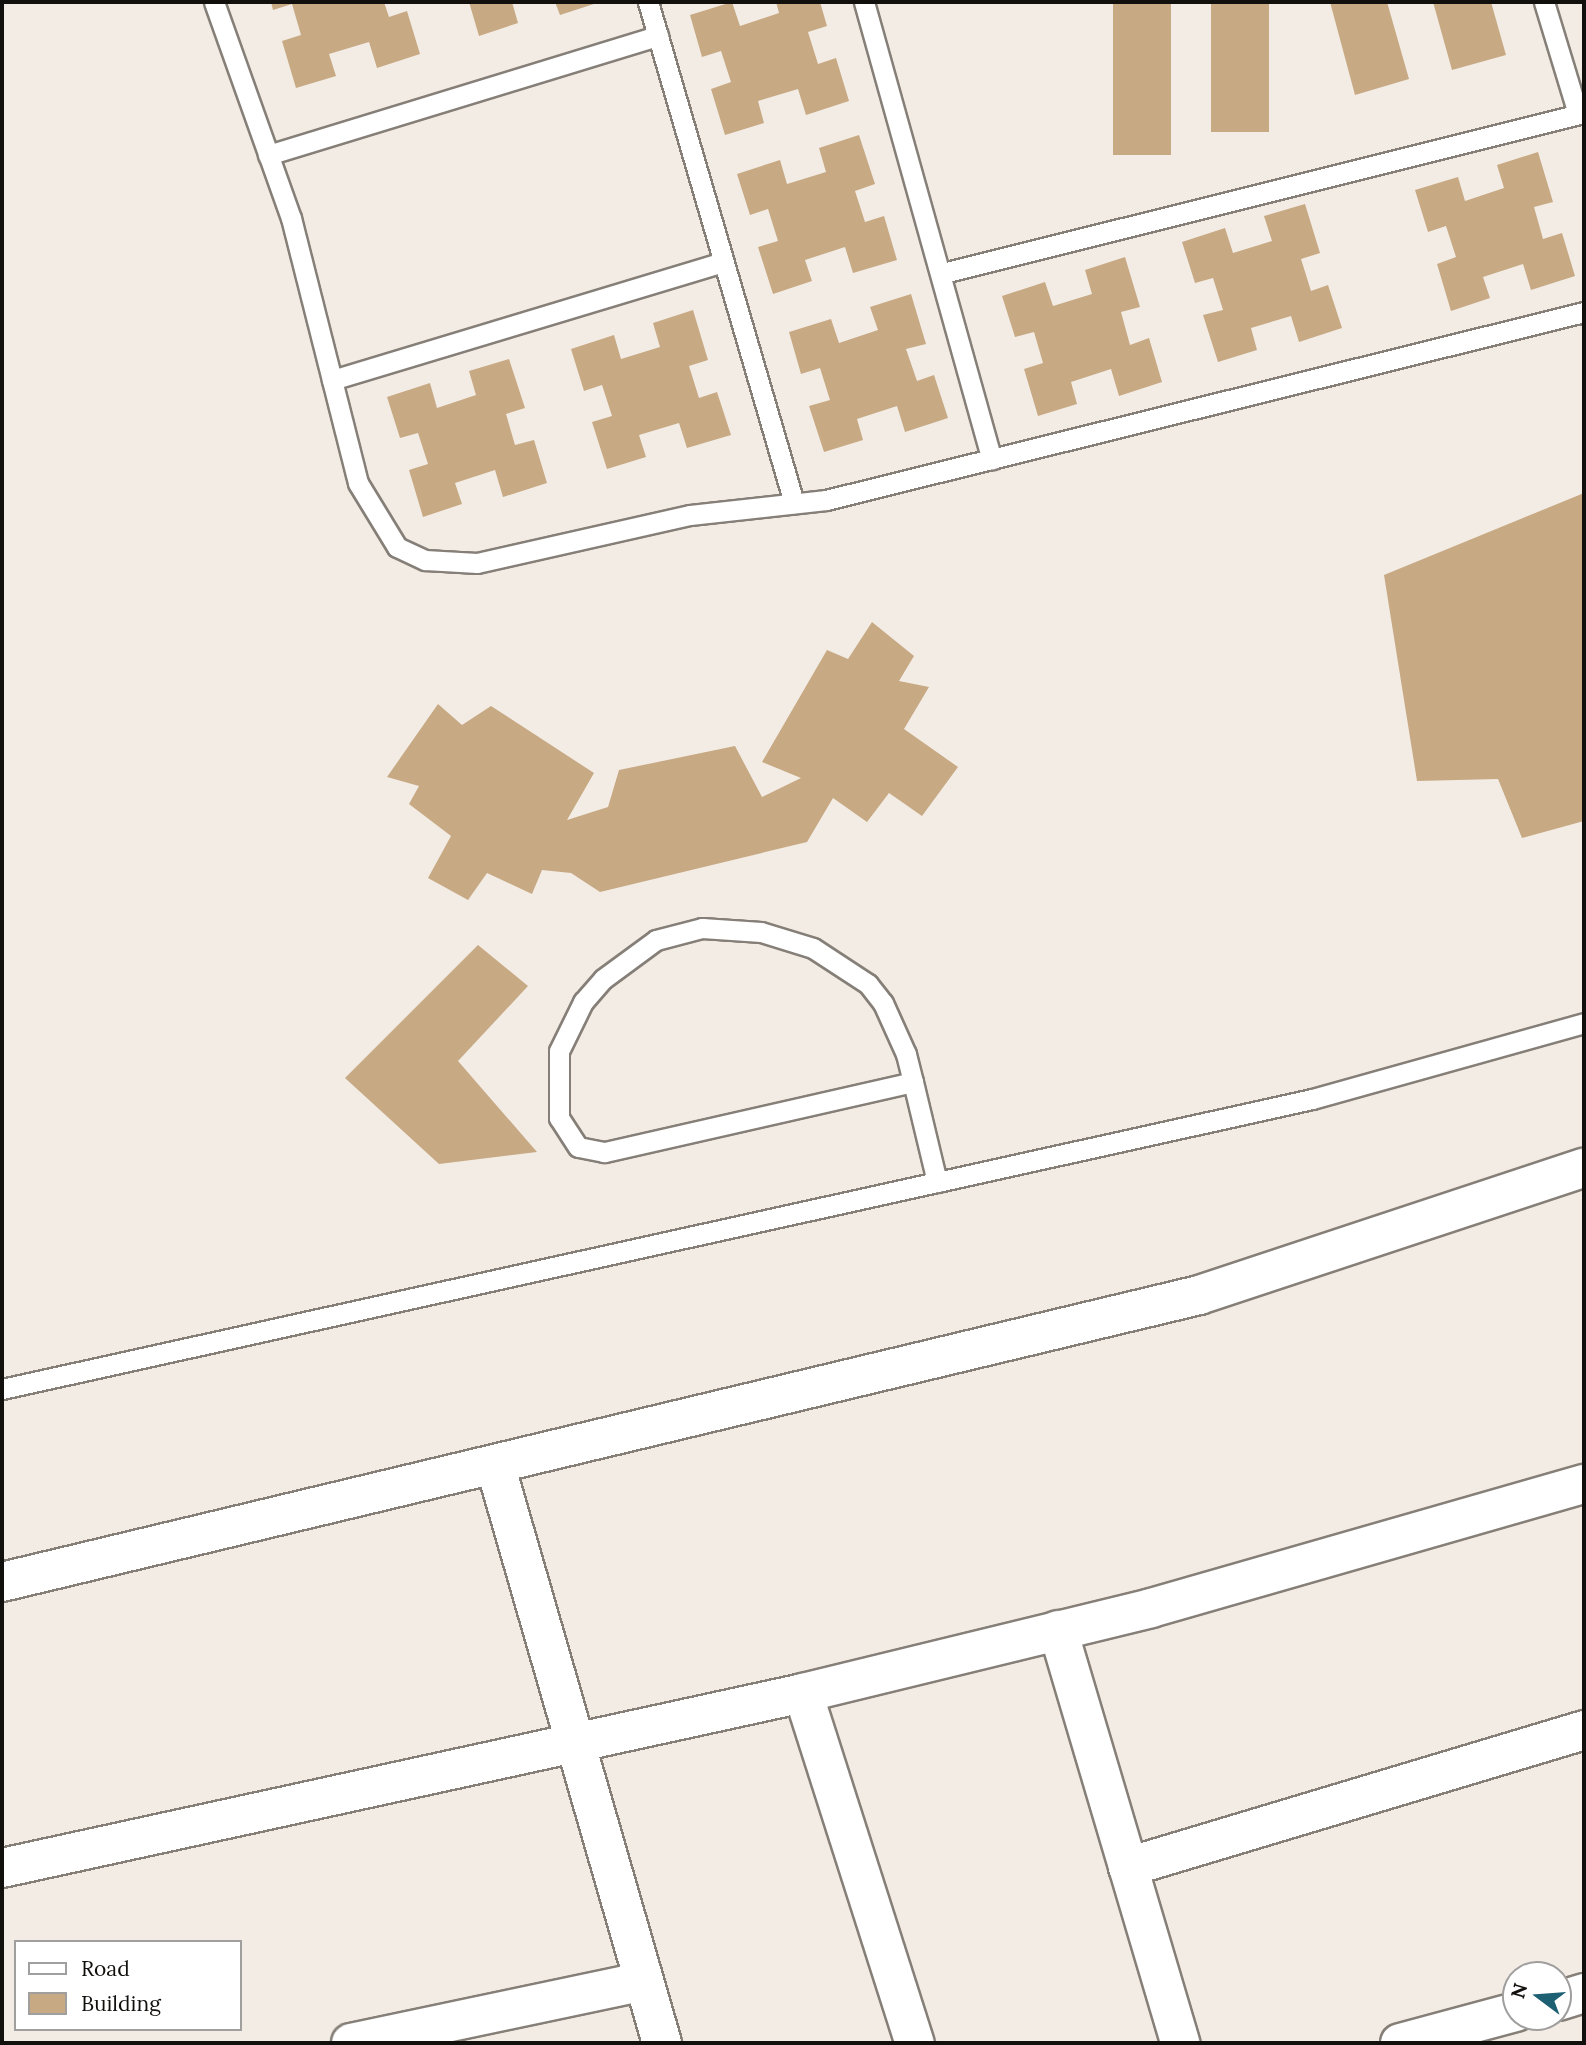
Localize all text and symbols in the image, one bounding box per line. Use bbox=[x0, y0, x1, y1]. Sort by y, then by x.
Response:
legend bbox=[14, 1940, 242, 2031]
text: Road bbox=[81, 1955, 130, 1982]
north arrow bbox=[1502, 1961, 1572, 2031]
text: N bbox=[1505, 1980, 1532, 2001]
text: Building bbox=[81, 1990, 161, 2017]

